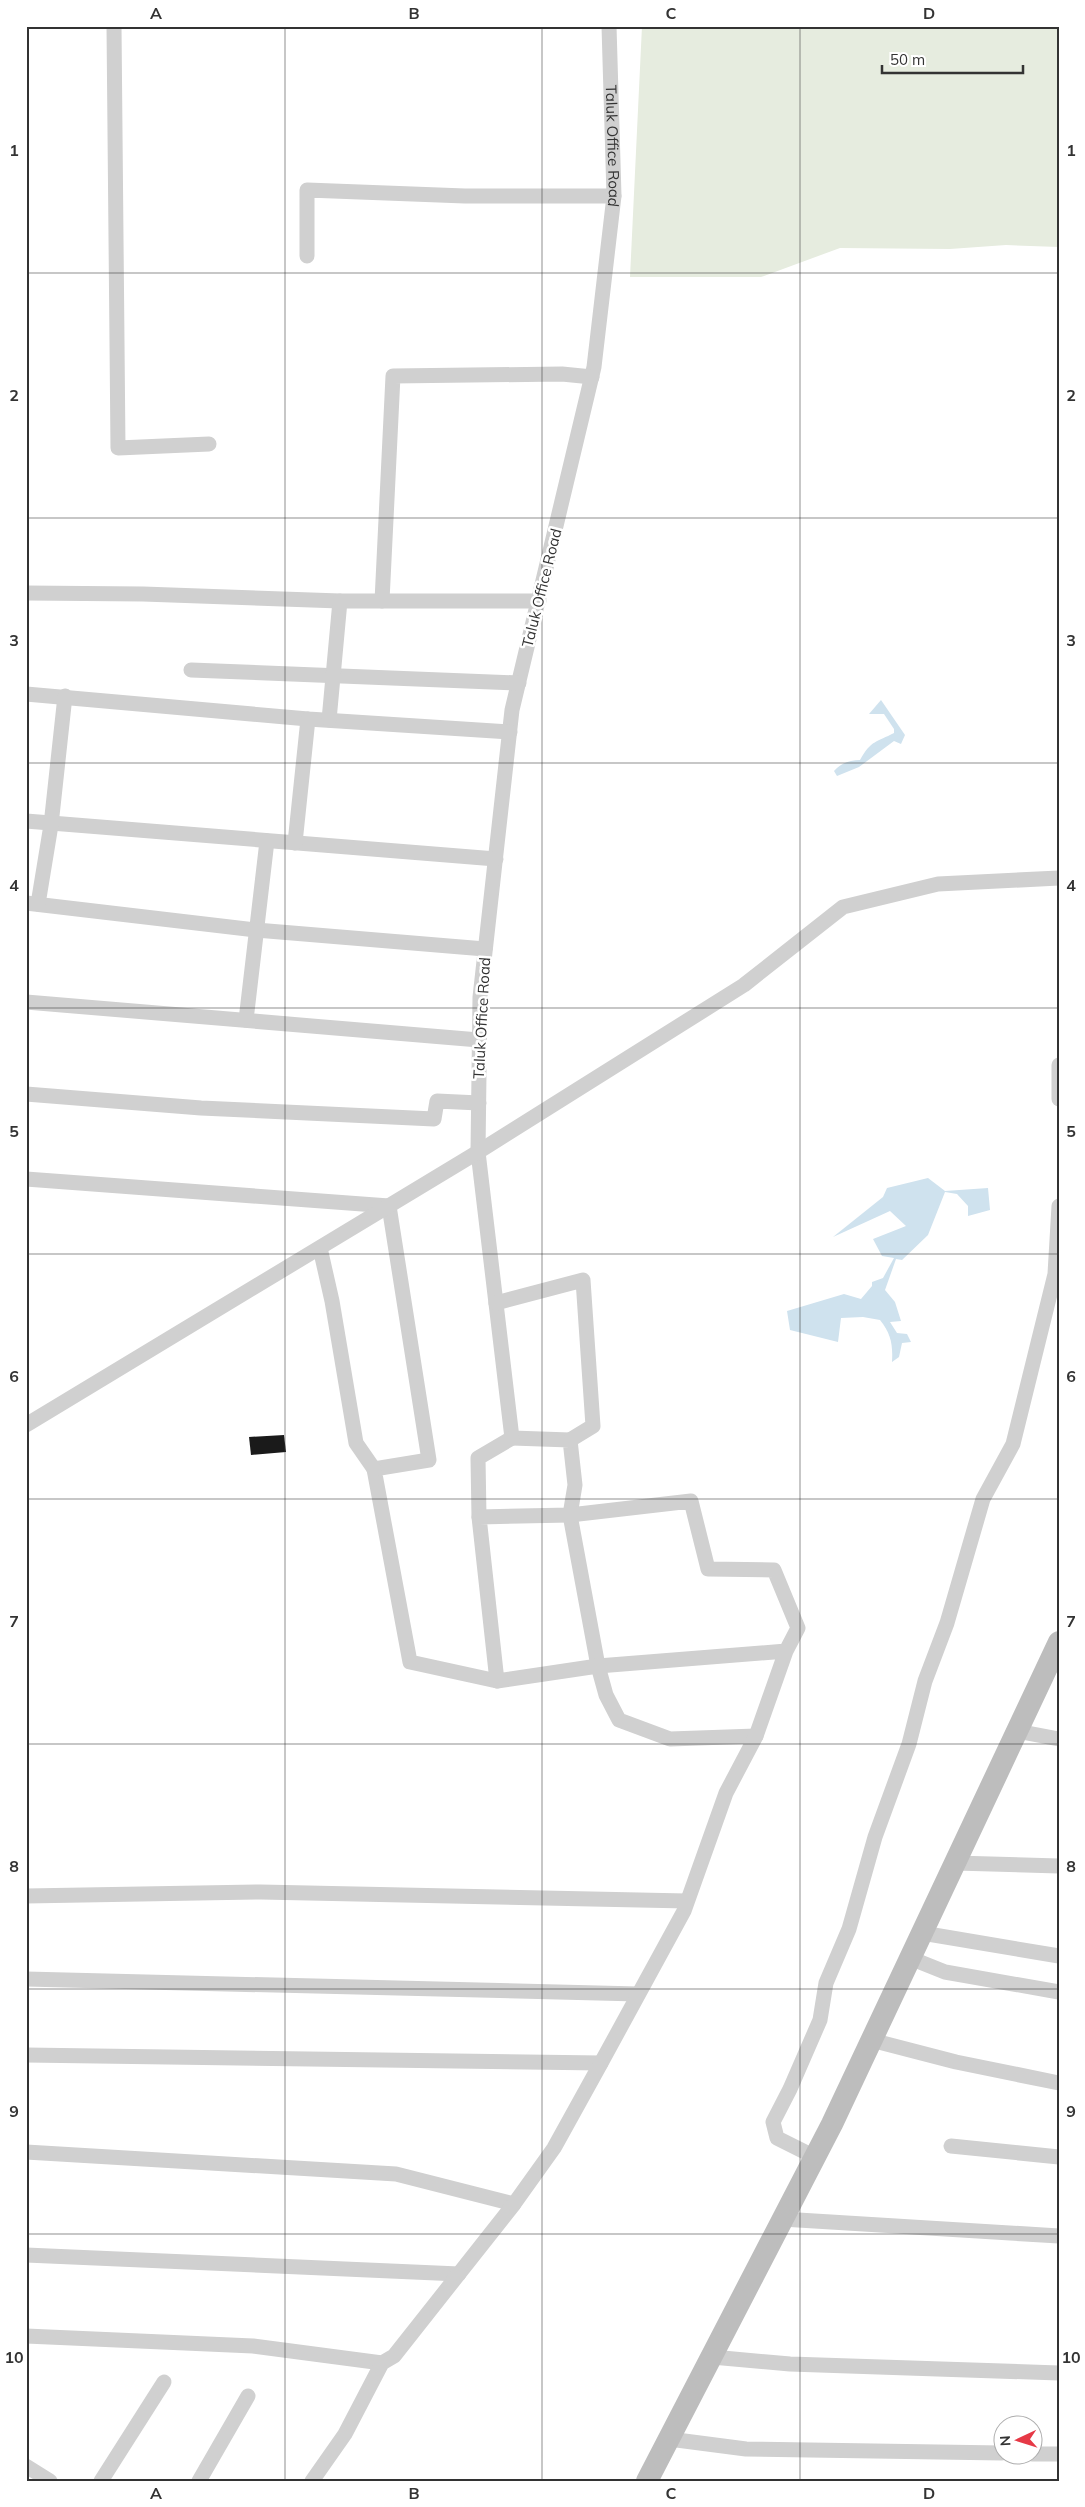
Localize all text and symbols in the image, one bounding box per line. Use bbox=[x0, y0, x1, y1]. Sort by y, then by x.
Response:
text: A bbox=[150, 3, 162, 23]
text: B bbox=[408, 3, 420, 23]
text: C bbox=[666, 3, 677, 23]
text: D bbox=[923, 3, 935, 23]
scale bar bbox=[882, 42, 1024, 74]
text: 50 m bbox=[890, 50, 925, 69]
street label: Taluk Office Road bbox=[602, 85, 624, 208]
text: 1 bbox=[9, 140, 19, 160]
text: 1 bbox=[1066, 140, 1076, 160]
text: 2 bbox=[9, 385, 19, 405]
text: 2 bbox=[1066, 385, 1076, 405]
street label: Taluk Office Road bbox=[518, 526, 565, 649]
text: 3 bbox=[9, 630, 19, 650]
text: 3 bbox=[1066, 630, 1076, 650]
text: 4 bbox=[9, 875, 19, 895]
text: 4 bbox=[1066, 875, 1076, 895]
street label: Taluk Office Road bbox=[469, 957, 494, 1079]
text: 5 bbox=[9, 1121, 19, 1141]
text: 5 bbox=[1066, 1121, 1076, 1141]
text: 6 bbox=[9, 1366, 19, 1386]
text: 6 bbox=[1066, 1366, 1076, 1386]
text: 7 bbox=[9, 1611, 19, 1631]
text: 7 bbox=[1066, 1611, 1076, 1631]
text: 8 bbox=[9, 1856, 19, 1876]
text: 8 bbox=[1066, 1856, 1076, 1876]
text: 9 bbox=[9, 2101, 19, 2121]
text: 9 bbox=[1066, 2101, 1076, 2121]
text: 10 bbox=[4, 2347, 24, 2367]
text: 10 bbox=[1061, 2347, 1081, 2367]
north arrow bbox=[992, 2414, 1042, 2464]
text: N bbox=[996, 2435, 1014, 2447]
text: A bbox=[150, 2483, 162, 2503]
text: B bbox=[408, 2483, 420, 2503]
text: C bbox=[666, 2483, 677, 2503]
text: D bbox=[923, 2483, 935, 2503]

